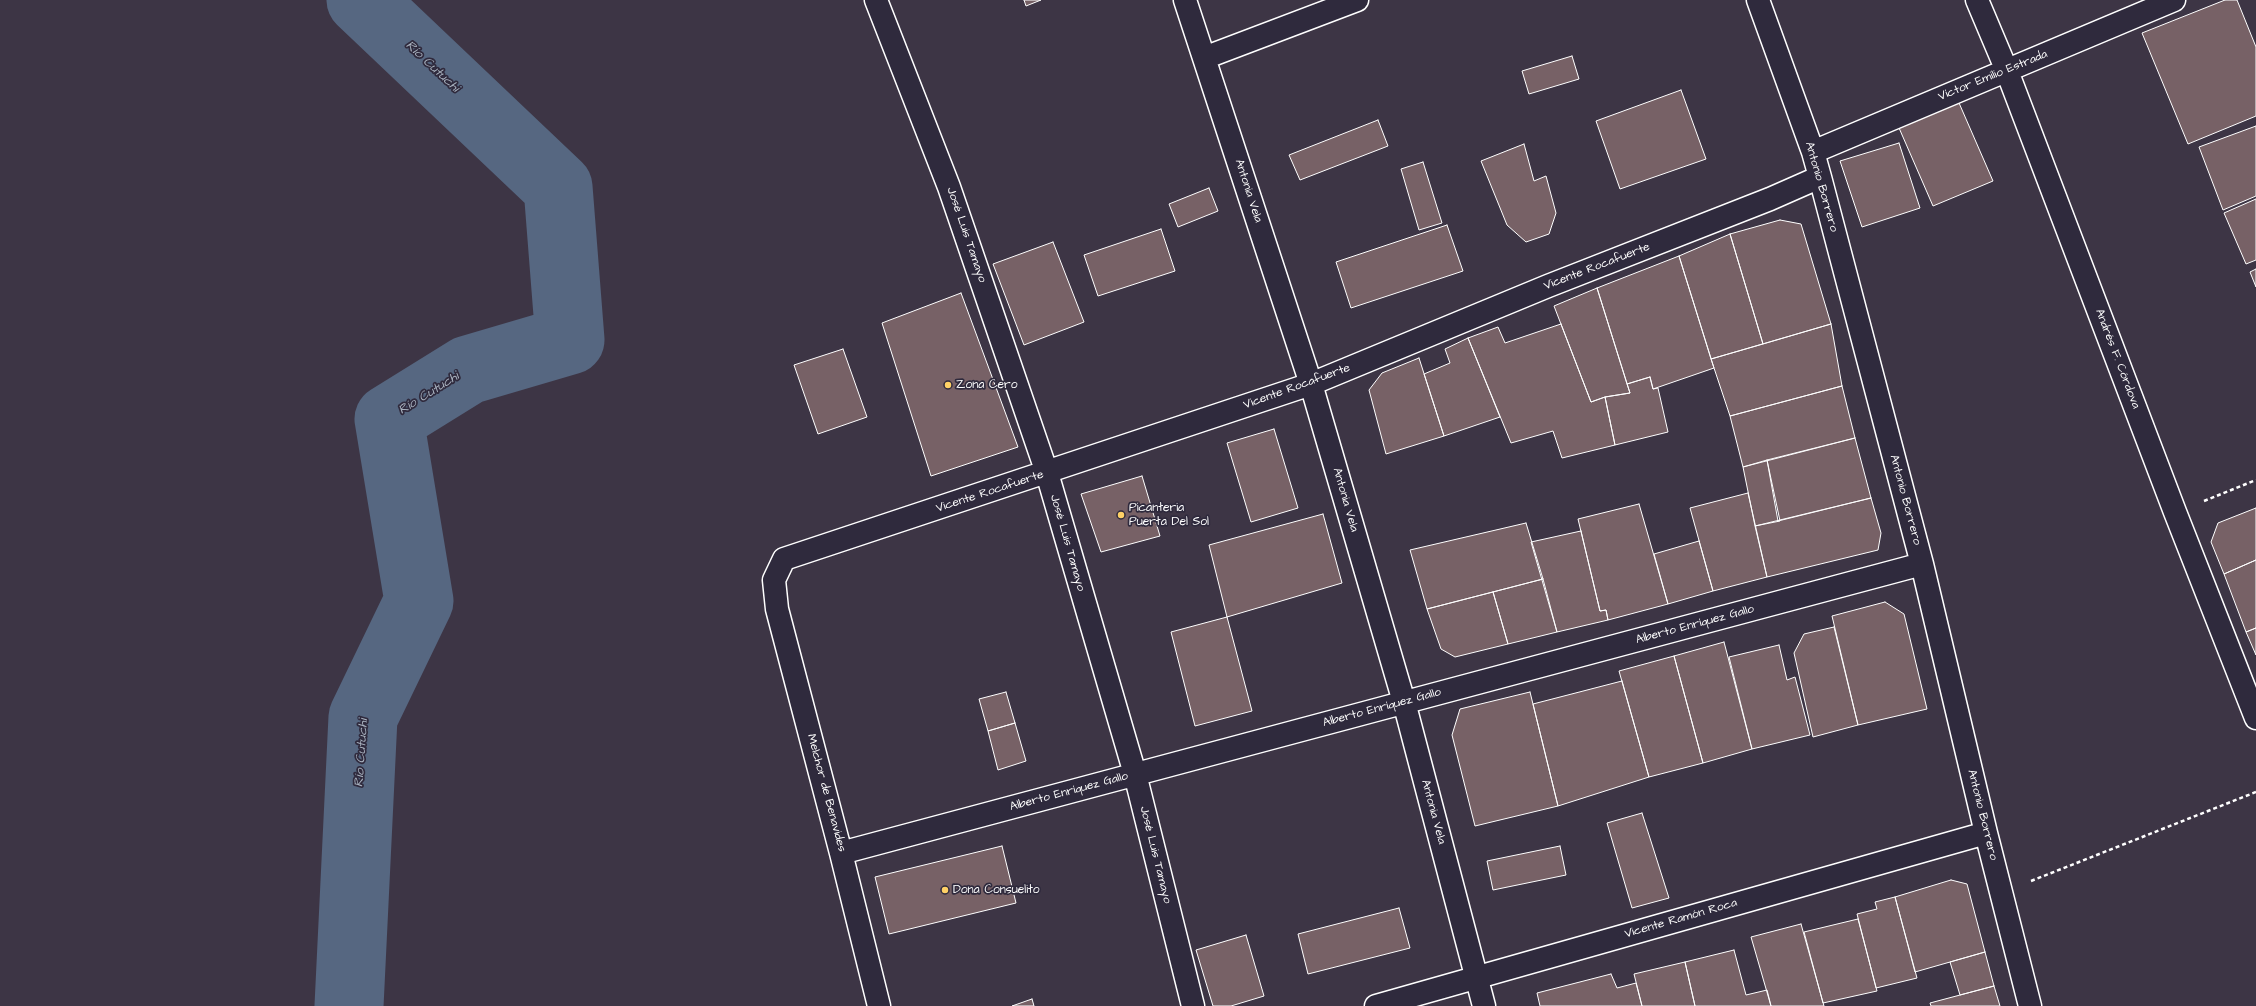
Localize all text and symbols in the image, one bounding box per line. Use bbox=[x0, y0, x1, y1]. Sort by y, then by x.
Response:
water label: Río Cutuchi bbox=[402, 38, 462, 96]
street label: Víctor Emilio Estrada bbox=[1936, 48, 2050, 104]
street label: Antonio Borrero bbox=[1801, 140, 1841, 234]
street label: Antonia Vela bbox=[1231, 157, 1265, 225]
street label: José Luis Tamayo bbox=[943, 185, 989, 285]
street label: Vicente Rocafuerte bbox=[1542, 240, 1652, 294]
street label: Andrés F. Córdova bbox=[2091, 307, 2143, 411]
street label: Vicente Rocafuerte bbox=[1242, 361, 1352, 413]
water label: Río Cutuchi bbox=[396, 369, 462, 419]
place label: Zona Cero bbox=[956, 378, 1017, 392]
marker: Zona Cero bbox=[943, 380, 953, 390]
street label: Antonio Borrero bbox=[1886, 453, 1924, 547]
street label: Antonia Vela bbox=[1329, 466, 1361, 534]
street label: Vicente Rocafuerte bbox=[934, 468, 1046, 516]
street label: José Luis Tamayo bbox=[1046, 493, 1088, 593]
place label: Picanteria Puerta Del Sol bbox=[1129, 501, 1209, 529]
marker: Picanteria Puerta Del Sol bbox=[1116, 510, 1126, 520]
street label: Alberto Enríquez Gallo bbox=[1634, 602, 1756, 648]
street label: Alberto Enríquez Gallo bbox=[1321, 685, 1443, 731]
water label: Río Cutuchi bbox=[352, 719, 372, 787]
street label: Melchor de Benavides bbox=[803, 733, 849, 853]
street label: Antonio Borrero bbox=[1964, 768, 2000, 862]
street label: Alberto Enríquez Gallo bbox=[1008, 769, 1130, 815]
street label: Antonia Vela bbox=[1418, 778, 1448, 846]
street label: José Luis Tamayo bbox=[1136, 805, 1174, 905]
place label: Dona Consuelito bbox=[953, 883, 1040, 897]
marker: Dona Consuelito bbox=[940, 885, 950, 895]
street label: Vicente Ramón Roca bbox=[1623, 896, 1739, 942]

